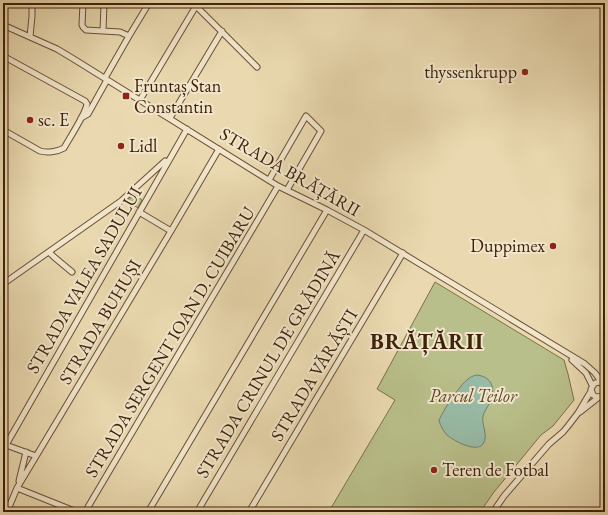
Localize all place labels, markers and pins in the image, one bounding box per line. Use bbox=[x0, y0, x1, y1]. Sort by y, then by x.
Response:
place label: thyssenkrupp bbox=[424, 60, 517, 83]
marker: thyssenkrupp bbox=[520, 67, 530, 77]
place label: Fruntaș Stan Constantin bbox=[134, 74, 222, 118]
marker: Fruntaș Stan Constantin bbox=[121, 91, 131, 101]
place label: sc. E bbox=[38, 108, 69, 131]
marker: sc. E bbox=[25, 115, 35, 125]
place label: Lidl bbox=[129, 134, 157, 157]
marker: Lidl bbox=[116, 141, 126, 151]
place label: Duppimex bbox=[470, 234, 545, 257]
marker: Duppimex bbox=[548, 241, 558, 251]
place label: Teren de Fotbal bbox=[442, 458, 549, 481]
marker: Teren de Fotbal bbox=[429, 465, 439, 475]

